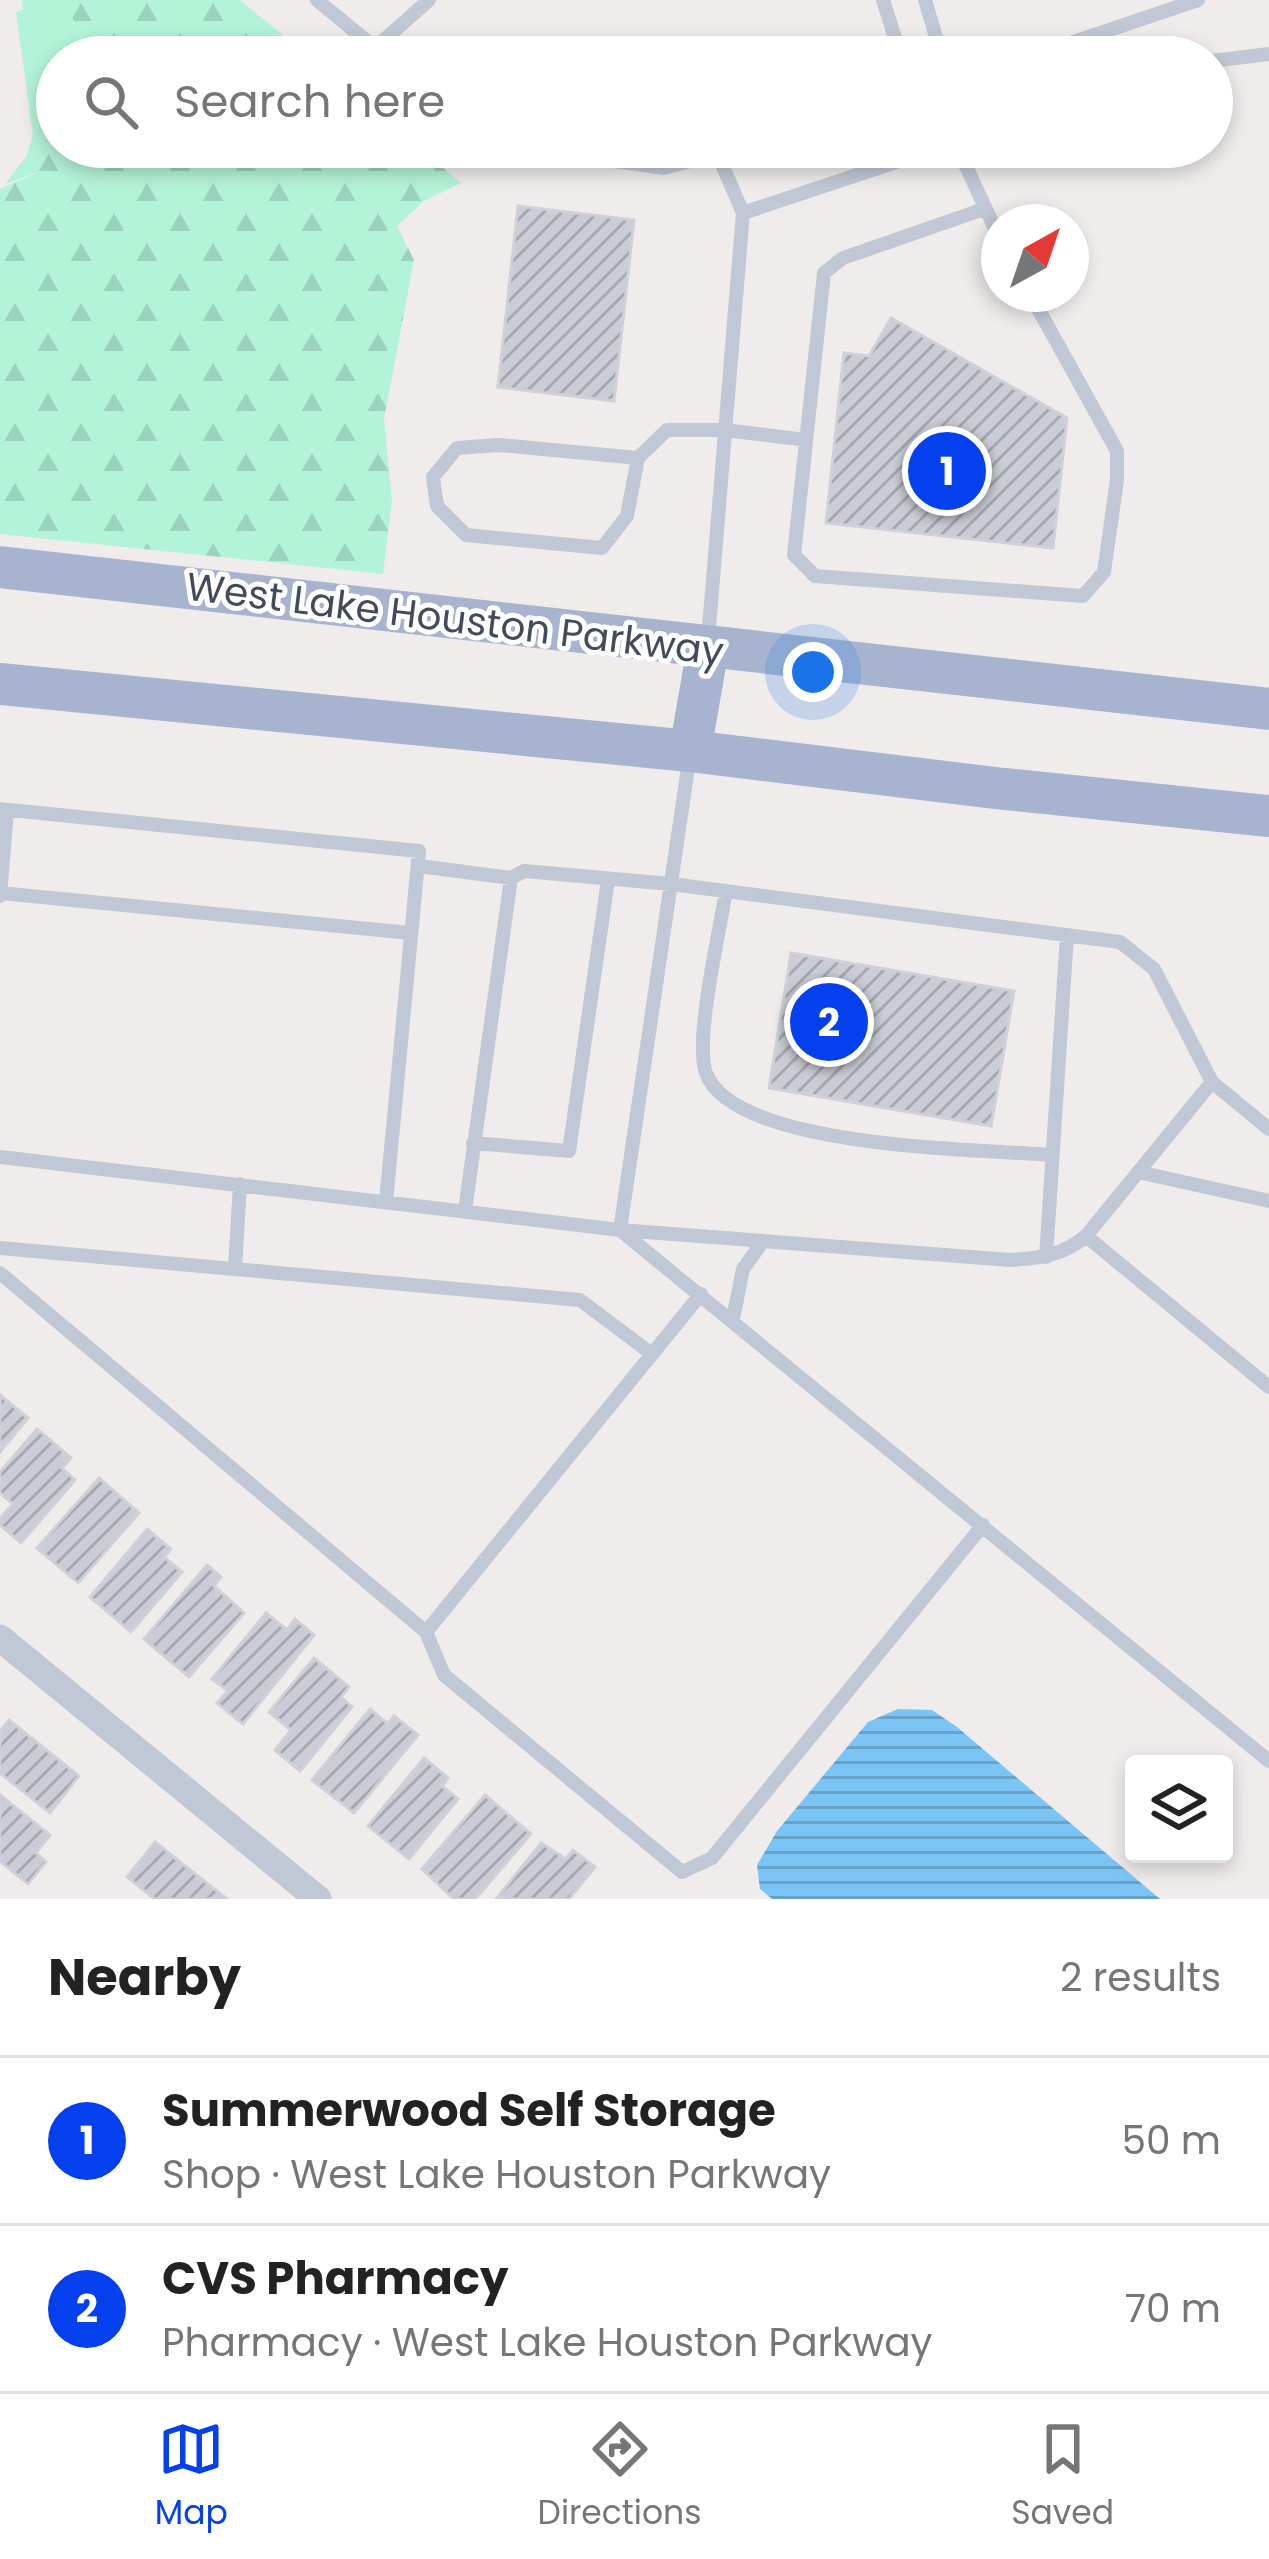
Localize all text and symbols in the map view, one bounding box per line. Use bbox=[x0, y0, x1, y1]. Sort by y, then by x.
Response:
search box bbox=[36, 36, 1233, 168]
icon: search bbox=[78, 69, 144, 135]
text: Search here bbox=[174, 70, 445, 133]
north arrow bbox=[981, 204, 1089, 312]
pin: 1 bbox=[908, 426, 986, 516]
street label: West Lake Houston Parkway bbox=[183, 559, 727, 679]
your location bbox=[783, 642, 843, 702]
pin: 2 bbox=[790, 977, 868, 1067]
map controls bbox=[1125, 1755, 1233, 1863]
button: layers bbox=[1125, 1755, 1233, 1863]
text: Nearby bbox=[48, 1941, 241, 2013]
text: 2 results bbox=[1060, 1950, 1221, 2005]
text: Summerwood Self Storage bbox=[162, 2079, 776, 2142]
text: 1 bbox=[80, 2113, 94, 2168]
text: 50 m bbox=[1121, 2113, 1221, 2168]
text: Shop · West Lake Houston Parkway bbox=[162, 2147, 831, 2202]
text: CVS Pharmacy bbox=[162, 2247, 508, 2310]
text: 2 bbox=[76, 2281, 98, 2336]
text: 70 m bbox=[1125, 2281, 1221, 2336]
text: Pharmacy · West Lake Houston Parkway bbox=[162, 2315, 933, 2370]
tab: Map bbox=[155, 2416, 228, 2538]
tab: Directions bbox=[538, 2416, 701, 2538]
tab: Saved bbox=[1011, 2416, 1114, 2538]

